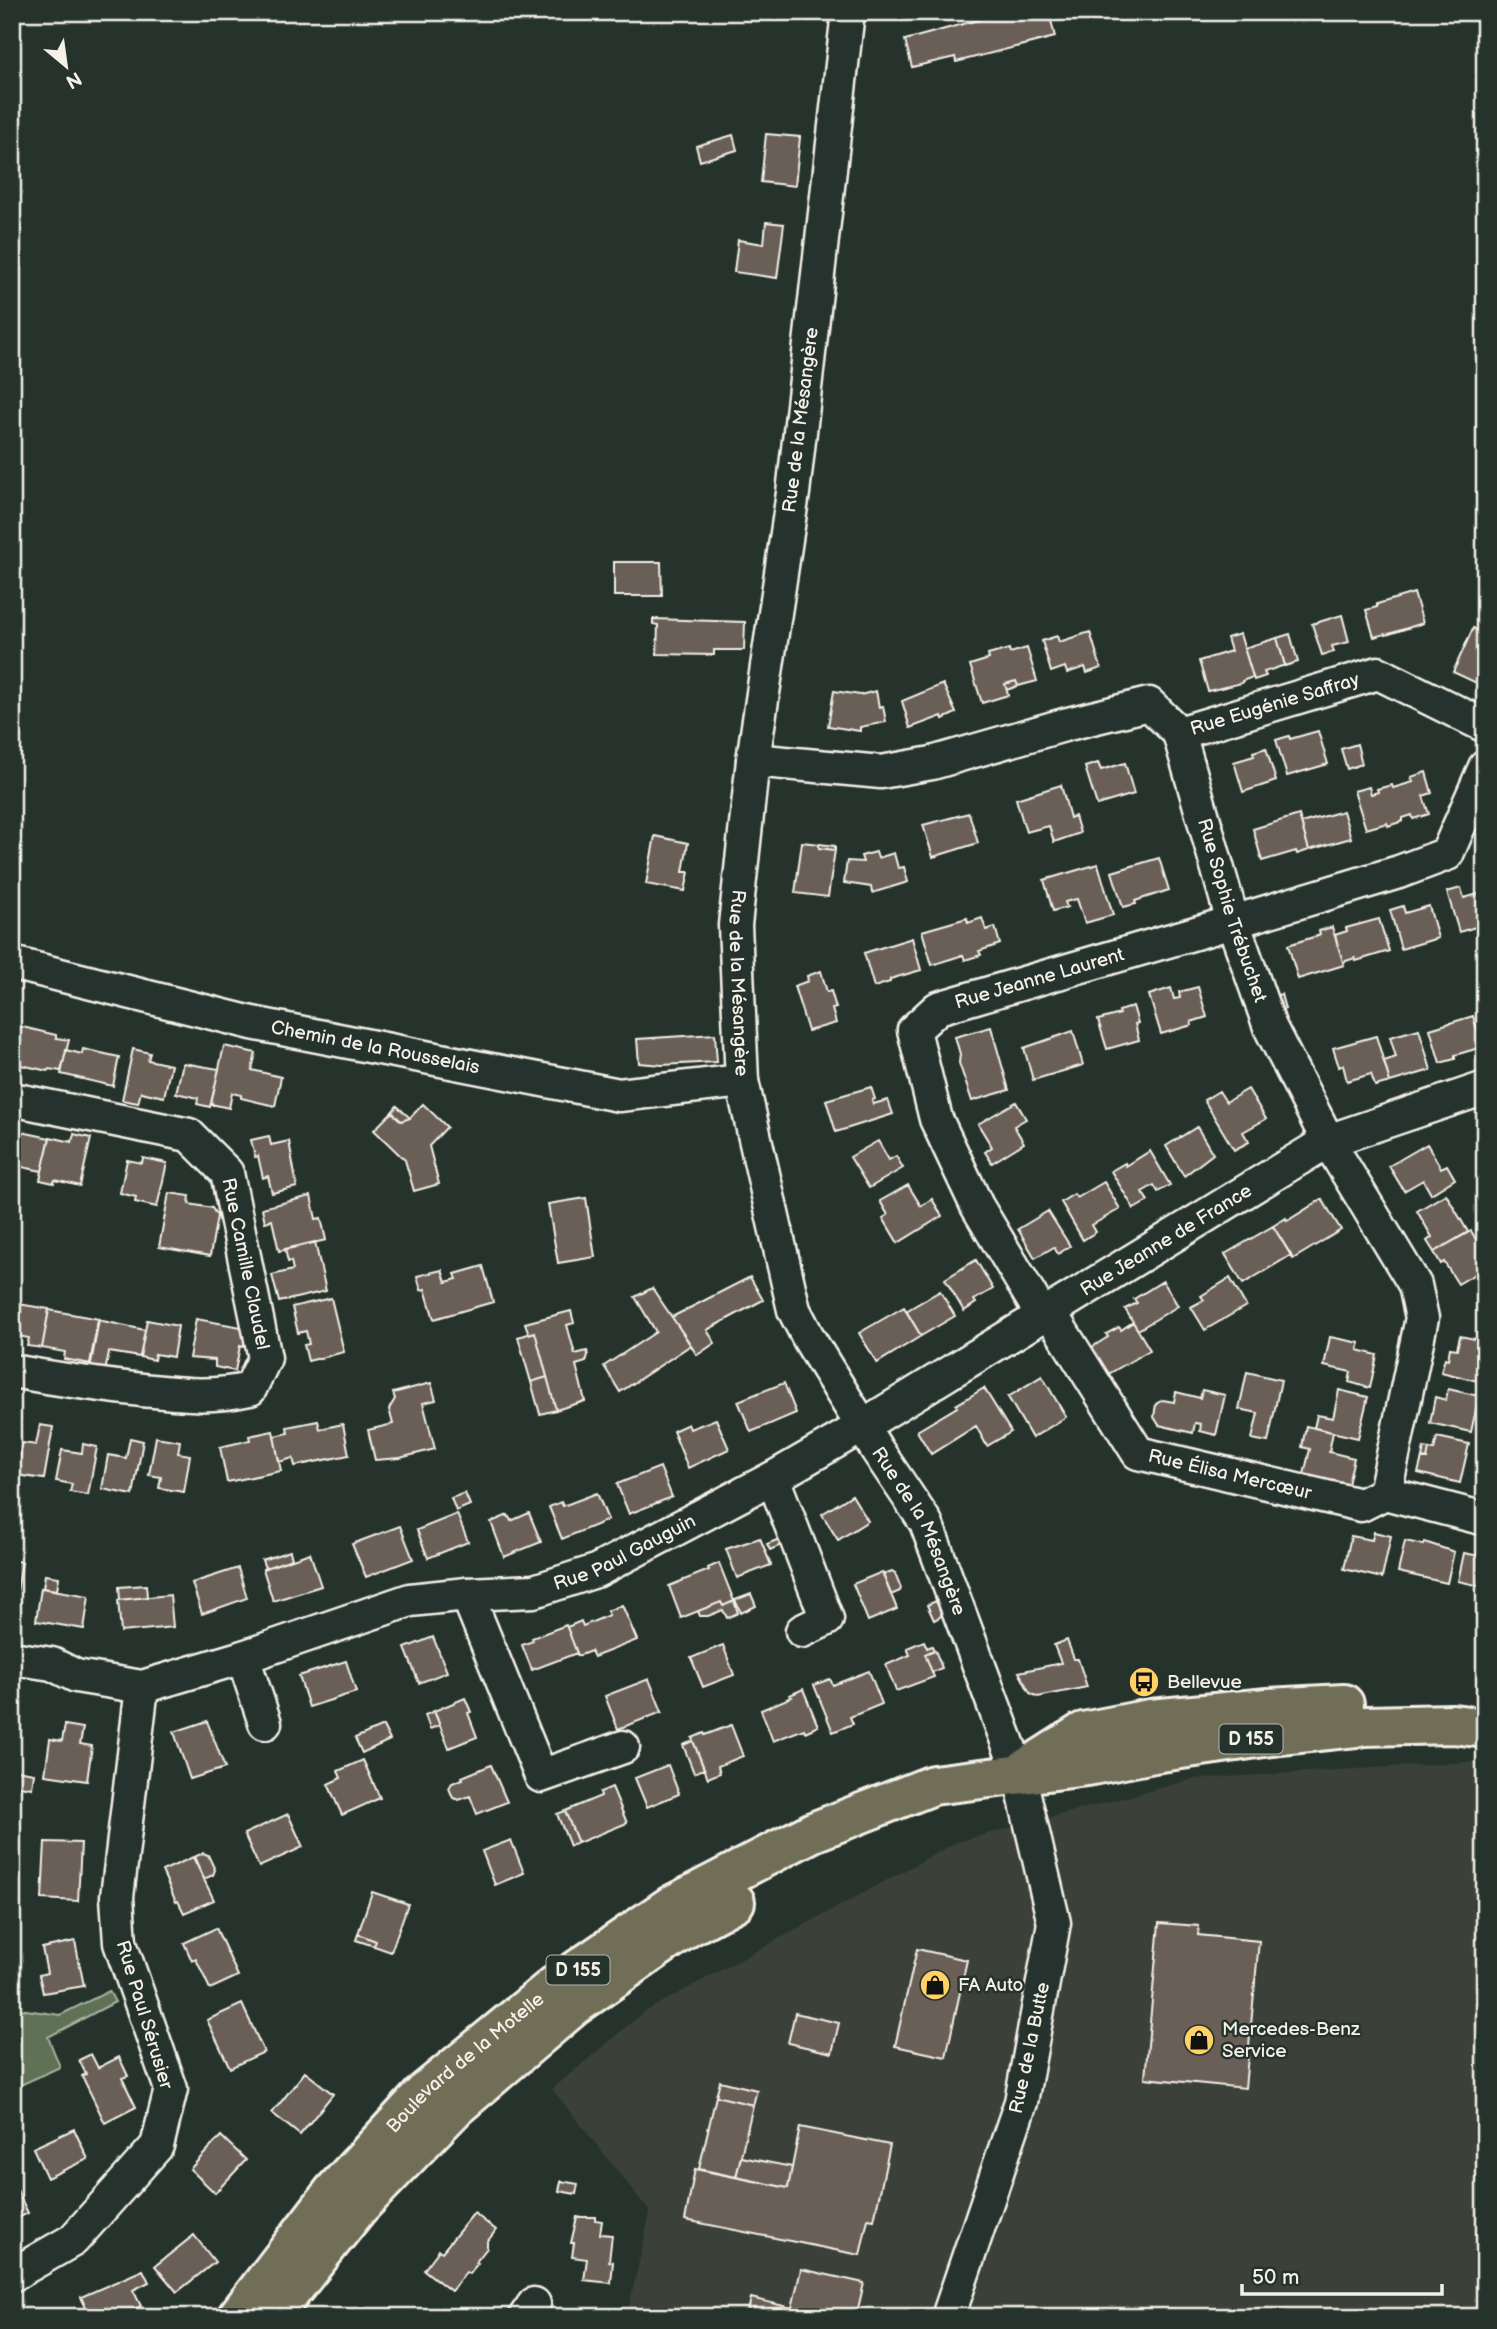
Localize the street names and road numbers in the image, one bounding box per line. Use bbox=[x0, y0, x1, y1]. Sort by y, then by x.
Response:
street label: Rue de la Mésangère bbox=[778, 326, 824, 514]
street label: Rue Eugénie Saffray bbox=[1188, 668, 1362, 740]
street label: Rue Sophie Trébuchet bbox=[1192, 816, 1272, 1005]
street label: Rue de la Mésangère bbox=[724, 888, 753, 1077]
street label: Rue Jeanne Laurent bbox=[952, 943, 1127, 1014]
street label: Chemin de la Rousselais bbox=[269, 1015, 482, 1079]
street label: Rue Camille Claudel bbox=[217, 1176, 275, 1352]
street label: Rue Jeanne de France bbox=[1076, 1179, 1256, 1301]
street label: Rue de la Mésangère bbox=[867, 1442, 971, 1618]
street label: Rue Élisa Mercœur bbox=[1146, 1444, 1315, 1505]
street label: Rue Paul Gauguin bbox=[551, 1509, 700, 1595]
road number: D 155 bbox=[1220, 1724, 1282, 1754]
street label: Rue Paul Sérusier bbox=[110, 1938, 178, 2093]
road number: D 155 bbox=[546, 1956, 610, 1984]
street label: Rue de la Butte bbox=[1005, 1980, 1055, 2116]
street label: Boulevard de la Motelle bbox=[382, 1987, 549, 2138]

